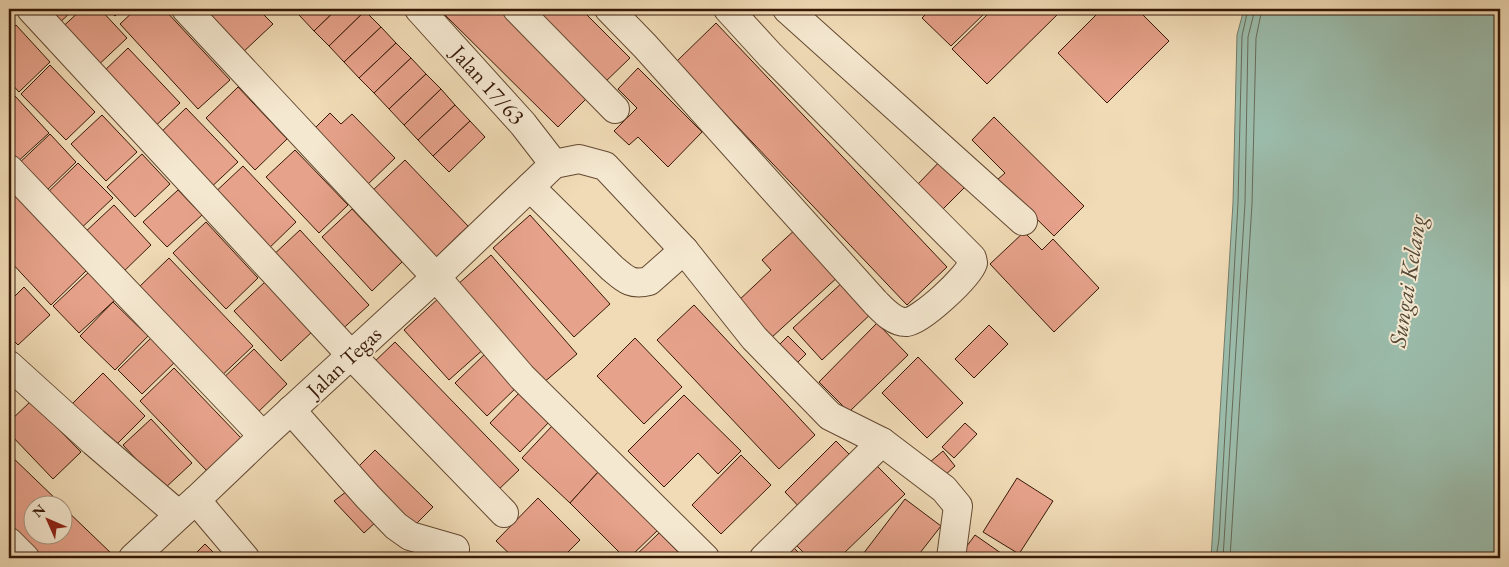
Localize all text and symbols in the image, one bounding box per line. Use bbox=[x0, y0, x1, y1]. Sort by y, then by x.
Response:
street label: Jalan 17/63 bbox=[443, 38, 531, 131]
water label: Sungai Kelang bbox=[1381, 212, 1433, 350]
street label: Jalan Tegas bbox=[299, 320, 388, 406]
north arrow bbox=[22, 494, 72, 544]
text: N bbox=[28, 500, 50, 521]

